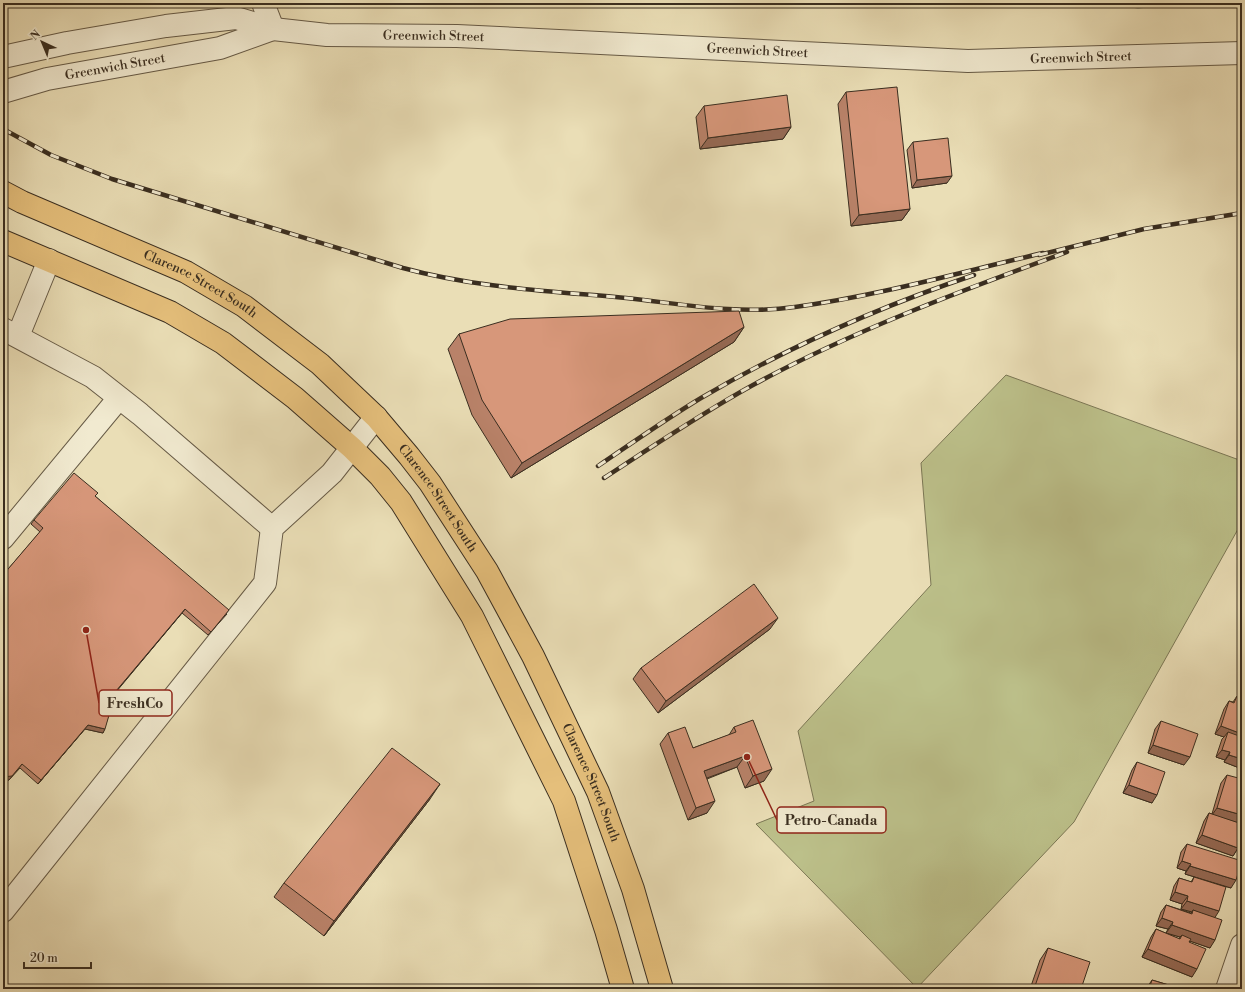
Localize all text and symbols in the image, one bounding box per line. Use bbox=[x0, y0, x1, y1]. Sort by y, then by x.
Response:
north arrow bbox=[22, 22, 62, 62]
text: N bbox=[28, 27, 44, 44]
street label: Greenwich Street bbox=[383, 27, 485, 45]
street label: Greenwich Street bbox=[706, 40, 809, 61]
street label: Greenwich Street bbox=[1030, 48, 1132, 67]
street label: Greenwich Street bbox=[64, 50, 167, 84]
street label: Clarence Street South bbox=[141, 247, 261, 322]
street label: Clarence Street South bbox=[395, 441, 481, 555]
callout: FreshCo bbox=[99, 690, 172, 716]
text: FreshCo bbox=[107, 695, 163, 713]
street label: Clarence Street South bbox=[558, 721, 623, 844]
callout: Petro-Canada bbox=[777, 807, 886, 833]
text: Petro-Canada bbox=[785, 812, 878, 830]
scale bar bbox=[24, 944, 91, 970]
text: 20 m bbox=[30, 951, 58, 966]

